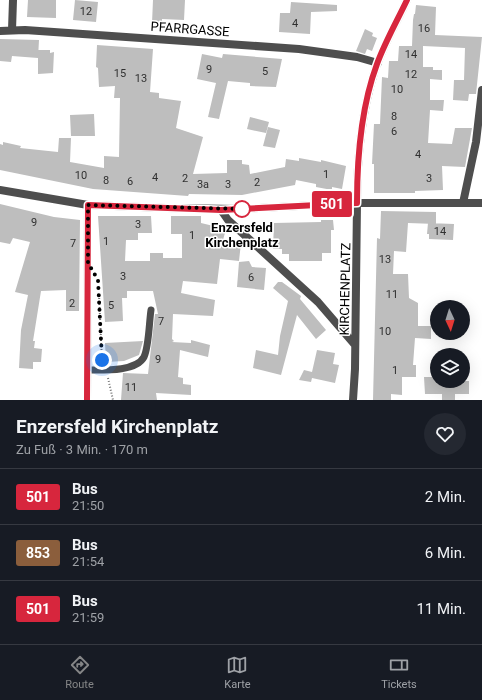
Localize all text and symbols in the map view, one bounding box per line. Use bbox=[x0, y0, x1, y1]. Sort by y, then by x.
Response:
house number: 12 bbox=[80, 5, 92, 18]
house number: 4 bbox=[292, 17, 298, 30]
street label: PFARRGASSE bbox=[150, 19, 230, 39]
house number: 16 bbox=[418, 22, 430, 35]
house number: 14 bbox=[405, 48, 417, 61]
house number: 9 bbox=[206, 63, 212, 76]
house number: 5 bbox=[262, 65, 268, 78]
house number: 15 bbox=[114, 67, 126, 80]
house number: 12 bbox=[405, 68, 417, 81]
house number: 13 bbox=[135, 72, 147, 85]
house number: 10 bbox=[391, 83, 403, 96]
house number: 8 bbox=[391, 110, 397, 123]
house number: 6 bbox=[391, 125, 397, 138]
house number: 4 bbox=[415, 148, 421, 161]
house number: 1 bbox=[323, 168, 329, 181]
house number: 10 bbox=[75, 169, 87, 182]
house number: 4 bbox=[152, 171, 158, 184]
house number: 2 bbox=[182, 172, 188, 185]
house number: 3 bbox=[426, 172, 432, 185]
house number: 8 bbox=[103, 174, 109, 187]
house number: 6 bbox=[127, 175, 133, 188]
house number: 2 bbox=[254, 176, 260, 189]
house number: 3a bbox=[197, 178, 209, 191]
house number: 3 bbox=[225, 178, 231, 191]
line badge: 501 bbox=[309, 191, 355, 217]
text: 501 bbox=[320, 196, 344, 212]
marker: Enzersfeld Kirchenplatz bbox=[233, 200, 251, 218]
house number: 9 bbox=[31, 216, 37, 229]
house number: 3 bbox=[135, 218, 141, 231]
place label: Enzersfeld Kirchenplatz bbox=[205, 220, 279, 250]
house number: 14 bbox=[434, 225, 446, 238]
house number: 1 bbox=[189, 229, 195, 242]
house number: 1 bbox=[103, 235, 109, 248]
house number: 7 bbox=[70, 237, 76, 250]
street label: KIRCHENPLATZ bbox=[337, 242, 353, 335]
house number: 13 bbox=[379, 253, 391, 266]
house number: 3 bbox=[120, 270, 126, 283]
house number: 6 bbox=[248, 271, 254, 284]
house number: 11 bbox=[386, 288, 398, 301]
house number: 2 bbox=[69, 297, 75, 310]
house number: 5 bbox=[108, 299, 114, 312]
north arrow bbox=[430, 300, 470, 340]
map controls bbox=[430, 300, 470, 388]
house number: 7 bbox=[158, 315, 164, 328]
house number: 10 bbox=[379, 325, 391, 338]
button: layers bbox=[430, 348, 470, 388]
your location bbox=[92, 350, 112, 370]
house number: 9 bbox=[155, 353, 161, 366]
house number: 1 bbox=[392, 364, 398, 377]
house number: 11 bbox=[125, 381, 137, 394]
button: heart bbox=[424, 413, 466, 455]
text: Enzersfeld Kirchenplatz bbox=[16, 415, 218, 438]
text: Zu Fuß · 3 Min. · 170 m bbox=[16, 442, 148, 457]
text: Bus bbox=[72, 480, 98, 498]
text: 2 Min. bbox=[425, 488, 466, 506]
text: 501 bbox=[26, 489, 50, 505]
text: 21:50 bbox=[72, 498, 104, 513]
text: Bus bbox=[72, 536, 98, 554]
text: 6 Min. bbox=[425, 544, 466, 562]
text: 853 bbox=[26, 545, 50, 561]
text: 21:54 bbox=[72, 554, 104, 569]
text: Bus bbox=[72, 592, 98, 610]
text: 11 Min. bbox=[416, 600, 466, 618]
text: 501 bbox=[26, 601, 50, 617]
text: 21:59 bbox=[72, 610, 104, 625]
tab: Route bbox=[65, 654, 94, 691]
tab: Karte bbox=[224, 654, 251, 691]
tab: Tickets bbox=[381, 654, 417, 691]

